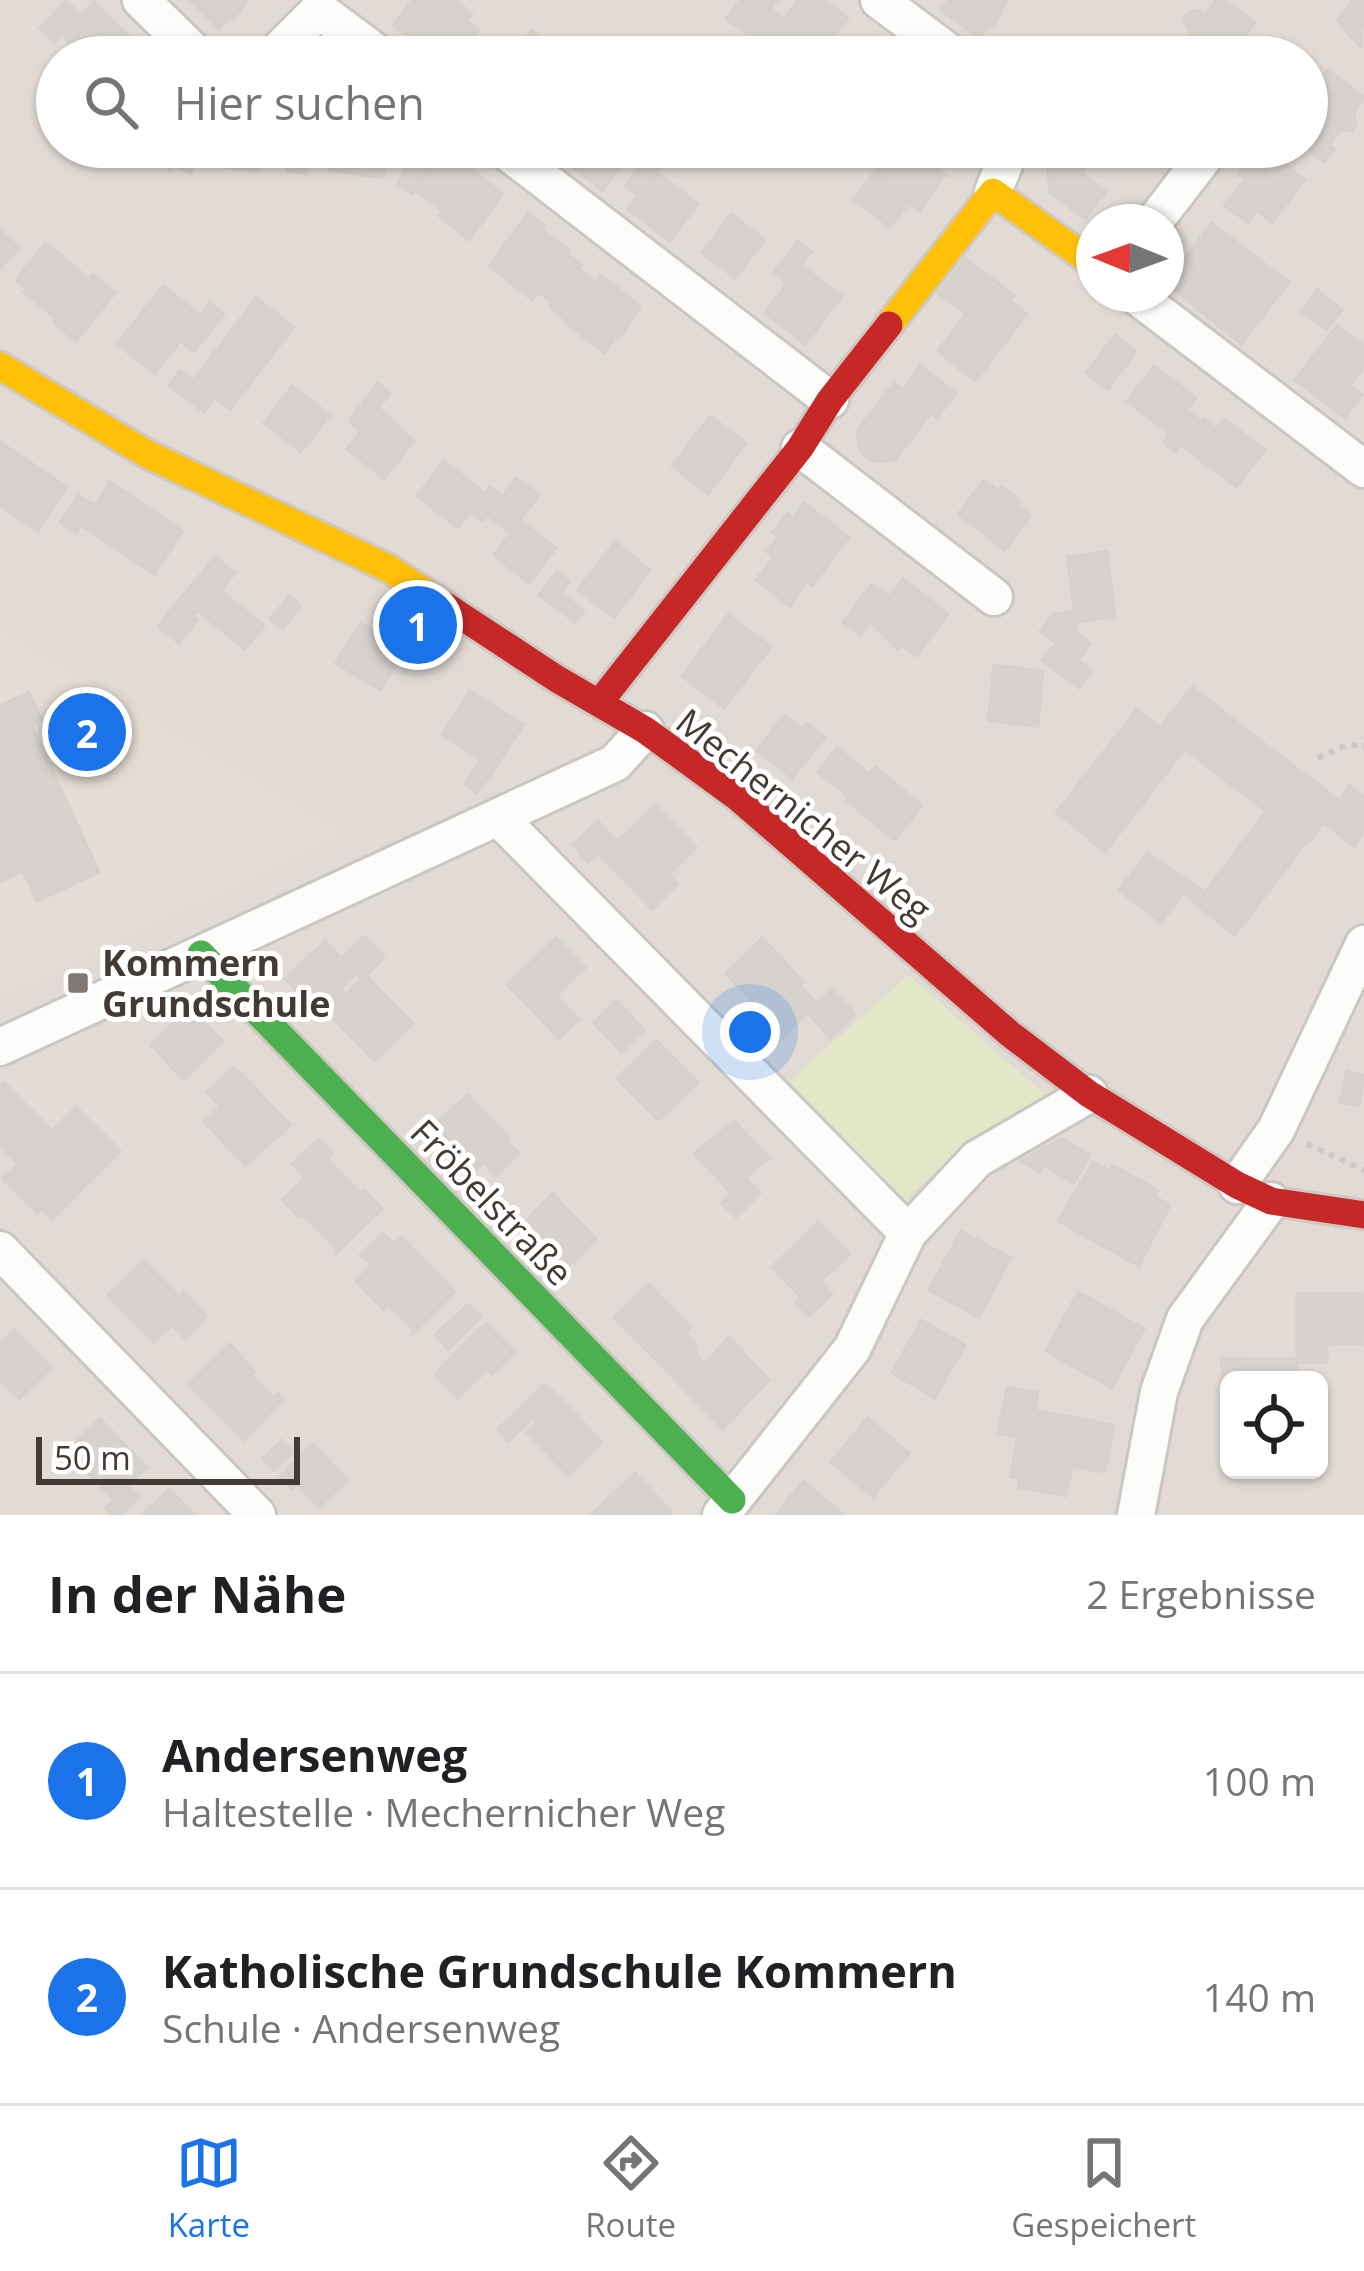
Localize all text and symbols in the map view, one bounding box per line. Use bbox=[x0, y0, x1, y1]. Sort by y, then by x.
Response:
search box bbox=[36, 36, 1328, 168]
icon: search bbox=[78, 69, 144, 135]
text: Hier suchen bbox=[174, 72, 425, 133]
north arrow bbox=[1076, 204, 1184, 312]
pin: 1 bbox=[379, 580, 457, 670]
pin: 2 bbox=[48, 687, 126, 777]
street label: Mechernicher Weg bbox=[666, 697, 942, 933]
place label: Kommern Grundschule bbox=[102, 938, 331, 1028]
marker: Kommern Grundschule bbox=[65, 970, 91, 996]
your location bbox=[720, 1002, 780, 1062]
street label: Fröbelstraße bbox=[400, 1108, 584, 1296]
map controls bbox=[1220, 1371, 1328, 1479]
button: locate bbox=[1220, 1371, 1328, 1479]
scale bar bbox=[36, 1431, 300, 1484]
text: 50 m bbox=[54, 1435, 131, 1480]
text: In der Nähe bbox=[48, 1558, 346, 1628]
text: 2 Ergebnisse bbox=[1086, 1567, 1316, 1620]
text: Andersenweg bbox=[162, 1724, 467, 1785]
text: 1 bbox=[76, 1754, 98, 1807]
text: 100 m bbox=[1203, 1754, 1316, 1807]
text: Haltestelle · Mechernicher Weg bbox=[162, 1785, 725, 1838]
text: Katholische Grundschule Kommern bbox=[162, 1940, 957, 2001]
text: 2 bbox=[76, 1970, 98, 2023]
text: 140 m bbox=[1203, 1970, 1316, 2023]
text: Schule · Andersenweg bbox=[162, 2001, 560, 2054]
tab: Karte bbox=[168, 2130, 250, 2247]
tab: Route bbox=[585, 2130, 676, 2247]
tab: Gespeichert bbox=[1011, 2130, 1196, 2247]

